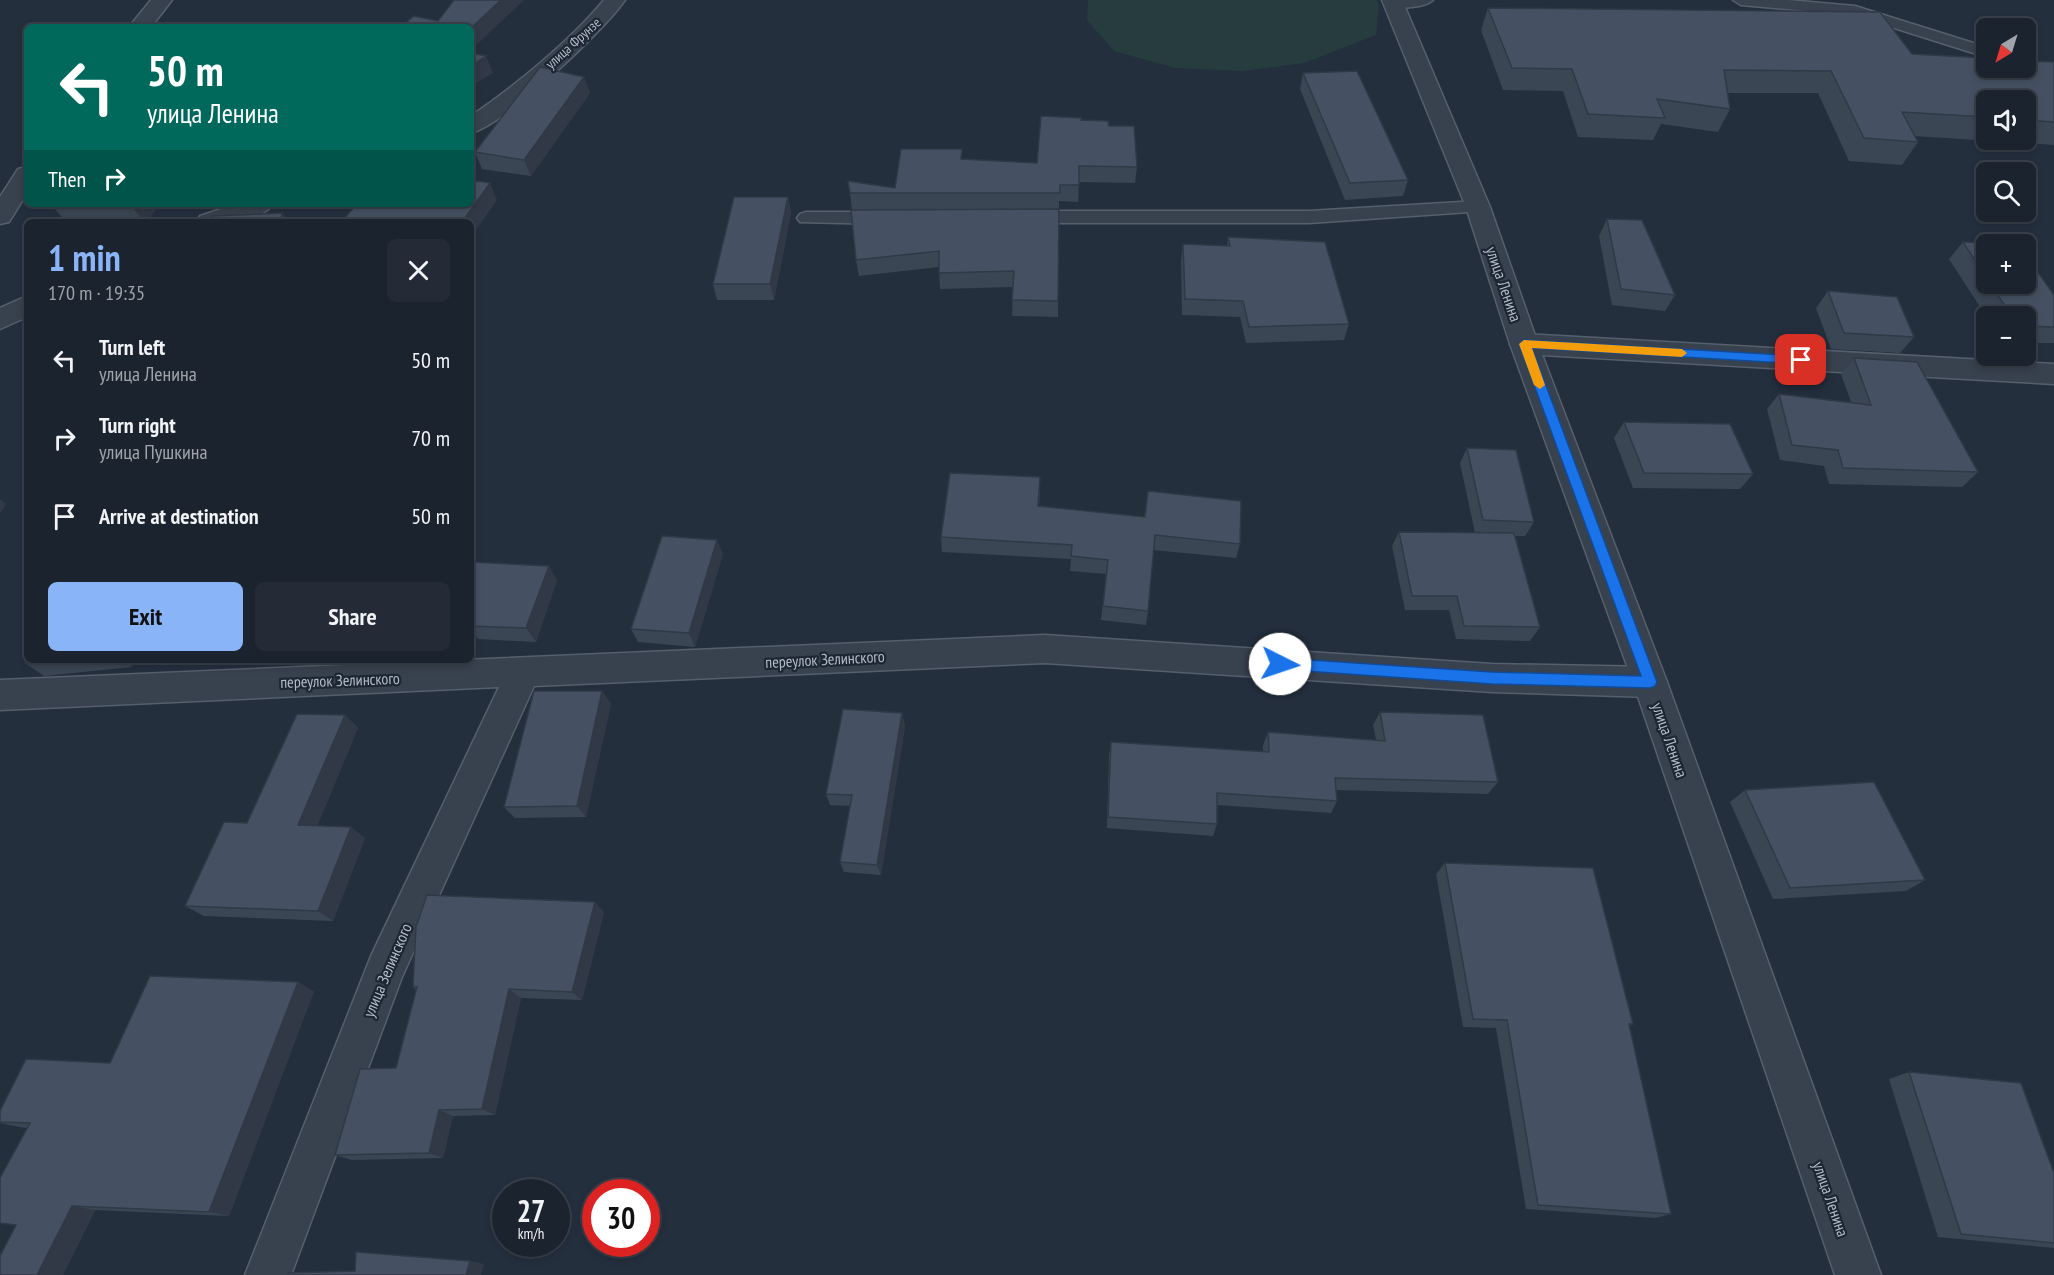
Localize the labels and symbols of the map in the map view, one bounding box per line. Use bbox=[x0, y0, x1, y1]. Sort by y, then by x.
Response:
street label: улица Фрунзе bbox=[542, 13, 605, 73]
north arrow bbox=[1976, 18, 2036, 78]
street label: улица Ленина bbox=[1482, 244, 1526, 324]
pin bbox=[1775, 334, 1826, 385]
position arrow bbox=[1248, 632, 1312, 696]
street label: переулок Зелинского bbox=[765, 646, 885, 672]
street label: переулок Зелинского bbox=[280, 668, 400, 692]
street label: улица Ленина bbox=[1648, 700, 1692, 780]
street label: улица Зелинского bbox=[358, 920, 416, 1020]
street label: улица Ленина bbox=[1809, 1159, 1853, 1239]
speed limit sign: 30 bbox=[582, 1179, 660, 1257]

